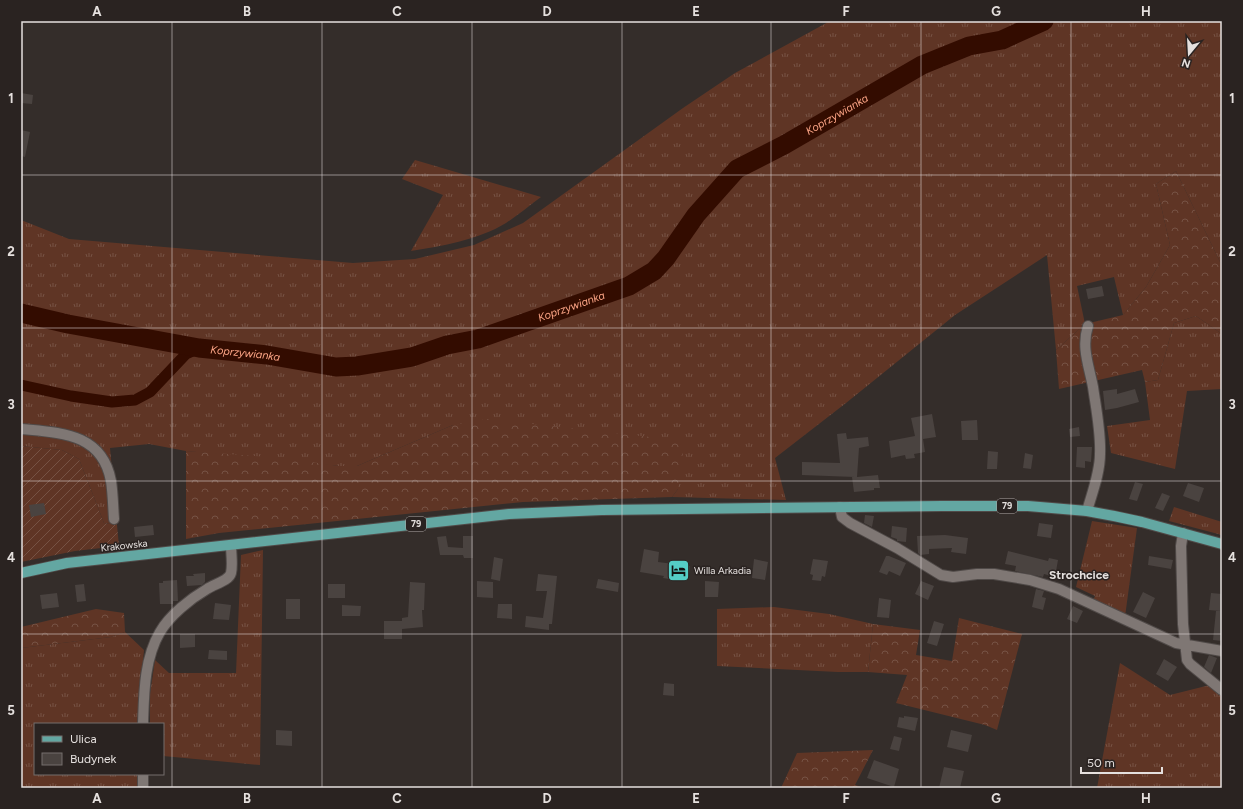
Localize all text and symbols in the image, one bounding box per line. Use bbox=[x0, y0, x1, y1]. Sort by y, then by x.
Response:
text: A bbox=[92, 4, 102, 19]
text: B bbox=[243, 4, 251, 19]
text: C bbox=[392, 4, 402, 19]
text: D bbox=[542, 4, 552, 19]
text: E bbox=[692, 4, 700, 19]
text: F bbox=[842, 4, 850, 19]
text: G bbox=[991, 4, 1001, 19]
text: H bbox=[1141, 4, 1151, 19]
north arrow bbox=[1169, 34, 1209, 74]
text: N bbox=[1180, 56, 1192, 71]
text: 1 bbox=[8, 91, 14, 106]
water label: Koprzywianka bbox=[804, 91, 871, 138]
text: 1 bbox=[1229, 91, 1235, 106]
text: 2 bbox=[7, 244, 15, 259]
text: 2 bbox=[1228, 244, 1236, 259]
water label: Koprzywianka bbox=[536, 289, 607, 324]
water label: Koprzywianka bbox=[210, 343, 282, 364]
text: 3 bbox=[7, 397, 15, 412]
text: 3 bbox=[1228, 397, 1236, 412]
road number: 79 bbox=[997, 499, 1017, 513]
road number: 79 bbox=[406, 517, 426, 531]
street label: Krakowska bbox=[100, 537, 148, 554]
text: 4 bbox=[7, 550, 15, 565]
text: 4 bbox=[1228, 550, 1236, 565]
hotel icon: Willa Arkadia bbox=[666, 557, 692, 583]
place label: Willa Arkadia bbox=[694, 564, 751, 577]
district label: Strochcice bbox=[1049, 568, 1109, 582]
text: 5 bbox=[7, 703, 15, 718]
text: 5 bbox=[1228, 703, 1236, 718]
legend bbox=[34, 723, 164, 775]
text: Ulica bbox=[70, 732, 97, 746]
scale bar bbox=[1081, 749, 1162, 775]
text: Budynek bbox=[70, 752, 117, 766]
text: 50 m bbox=[1087, 756, 1115, 770]
text: A bbox=[92, 791, 102, 806]
text: B bbox=[243, 791, 251, 806]
text: C bbox=[392, 791, 402, 806]
text: D bbox=[542, 791, 552, 806]
text: E bbox=[692, 791, 700, 806]
text: F bbox=[842, 791, 850, 806]
text: G bbox=[991, 791, 1001, 806]
text: H bbox=[1141, 791, 1151, 806]

